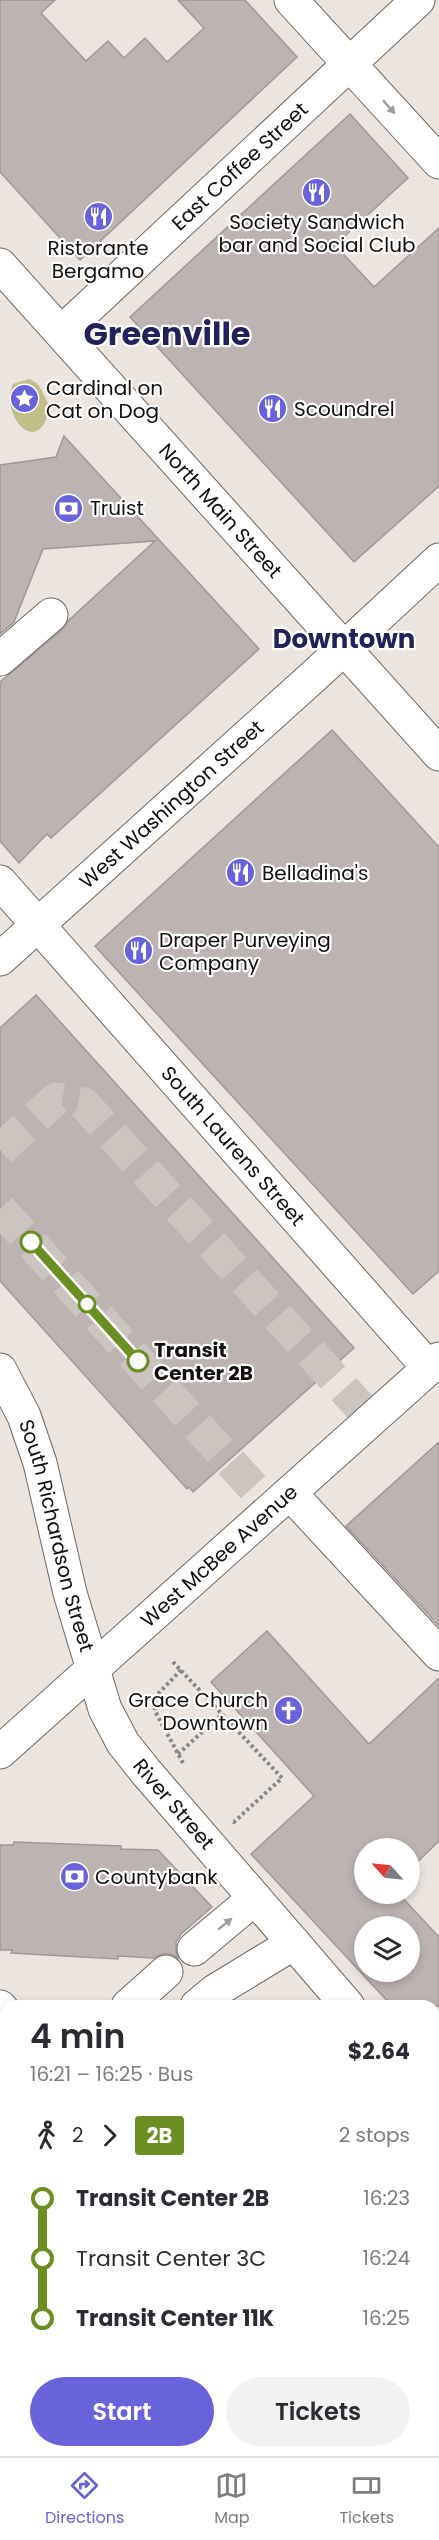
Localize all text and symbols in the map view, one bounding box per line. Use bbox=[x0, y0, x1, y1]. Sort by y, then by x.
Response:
street label: East Coffee Street bbox=[165, 96, 314, 237]
one-way arrow bbox=[382, 99, 395, 114]
restaurant icon: Society Sandwich bar and Social Club bbox=[301, 176, 333, 208]
restaurant icon: Ristorante Bergamo bbox=[82, 201, 114, 233]
place label: Society Sandwich bar and Social Club bbox=[218, 208, 416, 259]
place label: Ristorante Bergamo bbox=[47, 234, 149, 285]
district label: Greenville bbox=[83, 311, 251, 356]
place label: Cardinal on Cat on Dog bbox=[46, 374, 163, 425]
place icon: Cardinal on Cat on Dog bbox=[9, 383, 41, 415]
restaurant icon: Scoundrel bbox=[257, 393, 289, 425]
place label: Scoundrel bbox=[294, 395, 395, 423]
street label: North Main Street bbox=[153, 437, 288, 584]
bank icon: Truist bbox=[53, 492, 85, 524]
place label: Truist bbox=[90, 494, 144, 522]
district label: Downtown bbox=[273, 621, 415, 657]
street label: West Washington Street bbox=[73, 714, 270, 895]
restaurant icon: Belladina's bbox=[225, 857, 257, 889]
place label: Belladina's bbox=[262, 859, 368, 887]
place label: Draper Purveying Company bbox=[159, 926, 331, 977]
restaurant icon: Draper Purveying Company bbox=[122, 935, 154, 967]
street label: South Laurens Street bbox=[155, 1060, 311, 1232]
unlabelled marker bbox=[20, 1231, 42, 1253]
unlabelled marker bbox=[78, 1295, 96, 1313]
place label: Transit Center 2B bbox=[154, 1336, 253, 1387]
marker: Transit Center 2B bbox=[127, 1350, 149, 1372]
street label: South Richardson Street bbox=[12, 1416, 101, 1655]
street label: West McBee Avenue bbox=[134, 1478, 304, 1634]
place label: Grace Church Downtown bbox=[128, 1686, 268, 1737]
church icon: Grace Church Downtown bbox=[273, 1695, 305, 1727]
street label: River Street bbox=[127, 1753, 221, 1856]
north arrow bbox=[354, 1838, 420, 1904]
map controls bbox=[354, 1838, 420, 1982]
bank icon: Countybank bbox=[58, 1861, 90, 1893]
place label: Countybank bbox=[95, 1863, 218, 1891]
button: layers bbox=[354, 1916, 420, 1982]
one-way arrow bbox=[217, 1918, 232, 1930]
text: 4 min bbox=[30, 2013, 125, 2060]
text: $2.64 bbox=[348, 2036, 410, 2067]
text: 16:21 – 16:25 · Bus bbox=[30, 2060, 193, 2088]
icon: walk bbox=[30, 2119, 63, 2152]
icon: forward bbox=[93, 2119, 126, 2152]
text: 2 bbox=[72, 2121, 84, 2149]
text: 2B bbox=[147, 2121, 172, 2150]
text: 2 stops bbox=[339, 2121, 410, 2149]
text: Transit Center 2B bbox=[76, 2183, 269, 2214]
text: 16:23 bbox=[363, 2184, 410, 2212]
text: Transit Center 3C bbox=[76, 2243, 266, 2274]
text: 16:24 bbox=[363, 2244, 410, 2272]
text: Transit Center 11K bbox=[76, 2303, 274, 2334]
text: 16:25 bbox=[363, 2304, 410, 2332]
button: Start bbox=[30, 2377, 214, 2446]
button: Tickets bbox=[226, 2377, 410, 2446]
tab: Directions bbox=[45, 2469, 124, 2530]
tab: Map bbox=[214, 2469, 250, 2530]
tab: Tickets bbox=[339, 2469, 394, 2530]

